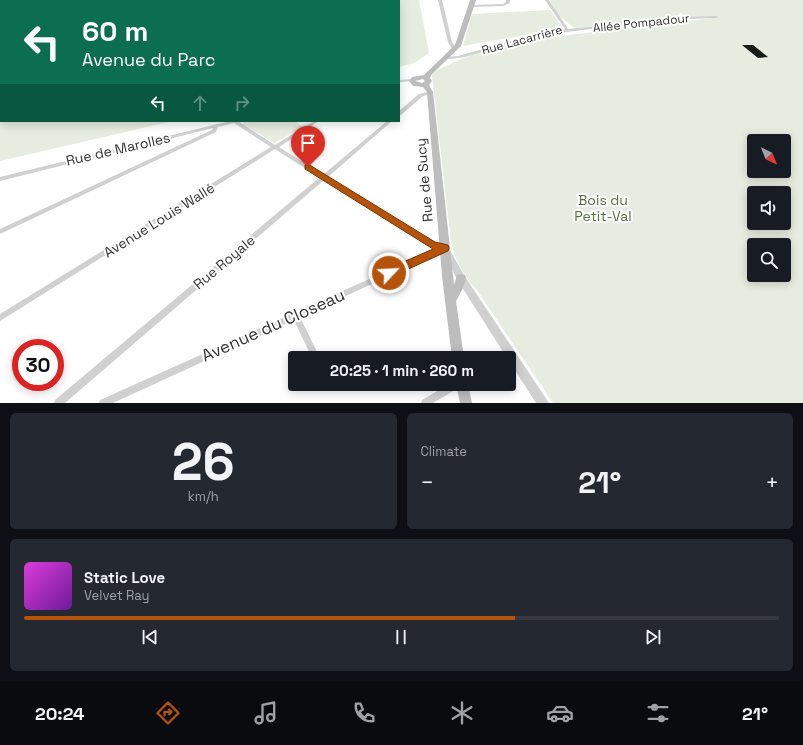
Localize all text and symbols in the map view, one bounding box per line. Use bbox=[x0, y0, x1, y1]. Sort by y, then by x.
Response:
street label: Allée Pompadour bbox=[592, 10, 691, 36]
text: 60 m bbox=[82, 13, 148, 49]
icon: left bbox=[16, 16, 68, 68]
street label: Rue Lacarrière bbox=[480, 22, 564, 58]
text: Avenue du Parc bbox=[82, 48, 216, 71]
icon: left bbox=[147, 92, 169, 114]
icon: ahead bbox=[189, 92, 211, 114]
icon: right bbox=[231, 92, 253, 114]
pin bbox=[291, 126, 325, 167]
street label: Rue de Marolles bbox=[64, 128, 172, 170]
icon: arrive bbox=[297, 132, 319, 154]
north arrow bbox=[747, 134, 791, 178]
map controls bbox=[747, 134, 791, 282]
street label: Rue de Sucy bbox=[411, 137, 437, 223]
street label: Avenue Louis Wallé bbox=[100, 179, 218, 261]
button: sound bbox=[747, 186, 791, 230]
park label: Bois du Petit-Val bbox=[574, 191, 632, 225]
street label: Rue Royale bbox=[189, 231, 259, 293]
button: search bbox=[747, 238, 791, 282]
position arrow bbox=[368, 252, 410, 294]
street label: Avenue du Closeau bbox=[198, 283, 348, 367]
speed limit sign: 30 bbox=[12, 339, 64, 391]
text: 20:25 · 1 min · 260 m bbox=[330, 361, 474, 380]
text: 26 bbox=[172, 429, 235, 495]
text: Climate bbox=[421, 443, 467, 460]
text: 21° bbox=[578, 463, 621, 502]
text: − bbox=[421, 468, 434, 496]
text: + bbox=[765, 468, 779, 496]
text: km/h bbox=[188, 488, 219, 505]
text: Static Love bbox=[84, 568, 165, 587]
text: Velvet Ray bbox=[84, 587, 149, 604]
icon: previous bbox=[139, 626, 161, 648]
icon: pause bbox=[390, 626, 412, 648]
icon: next bbox=[642, 626, 664, 648]
icon: directions bbox=[154, 699, 182, 727]
icon: music bbox=[252, 699, 280, 727]
icon: phone bbox=[350, 699, 378, 727]
icon: climate bbox=[448, 699, 476, 727]
icon: car bbox=[546, 699, 574, 727]
icon: filters bbox=[644, 699, 672, 727]
text: 20:24 bbox=[35, 702, 85, 725]
text: 21° bbox=[742, 702, 768, 725]

